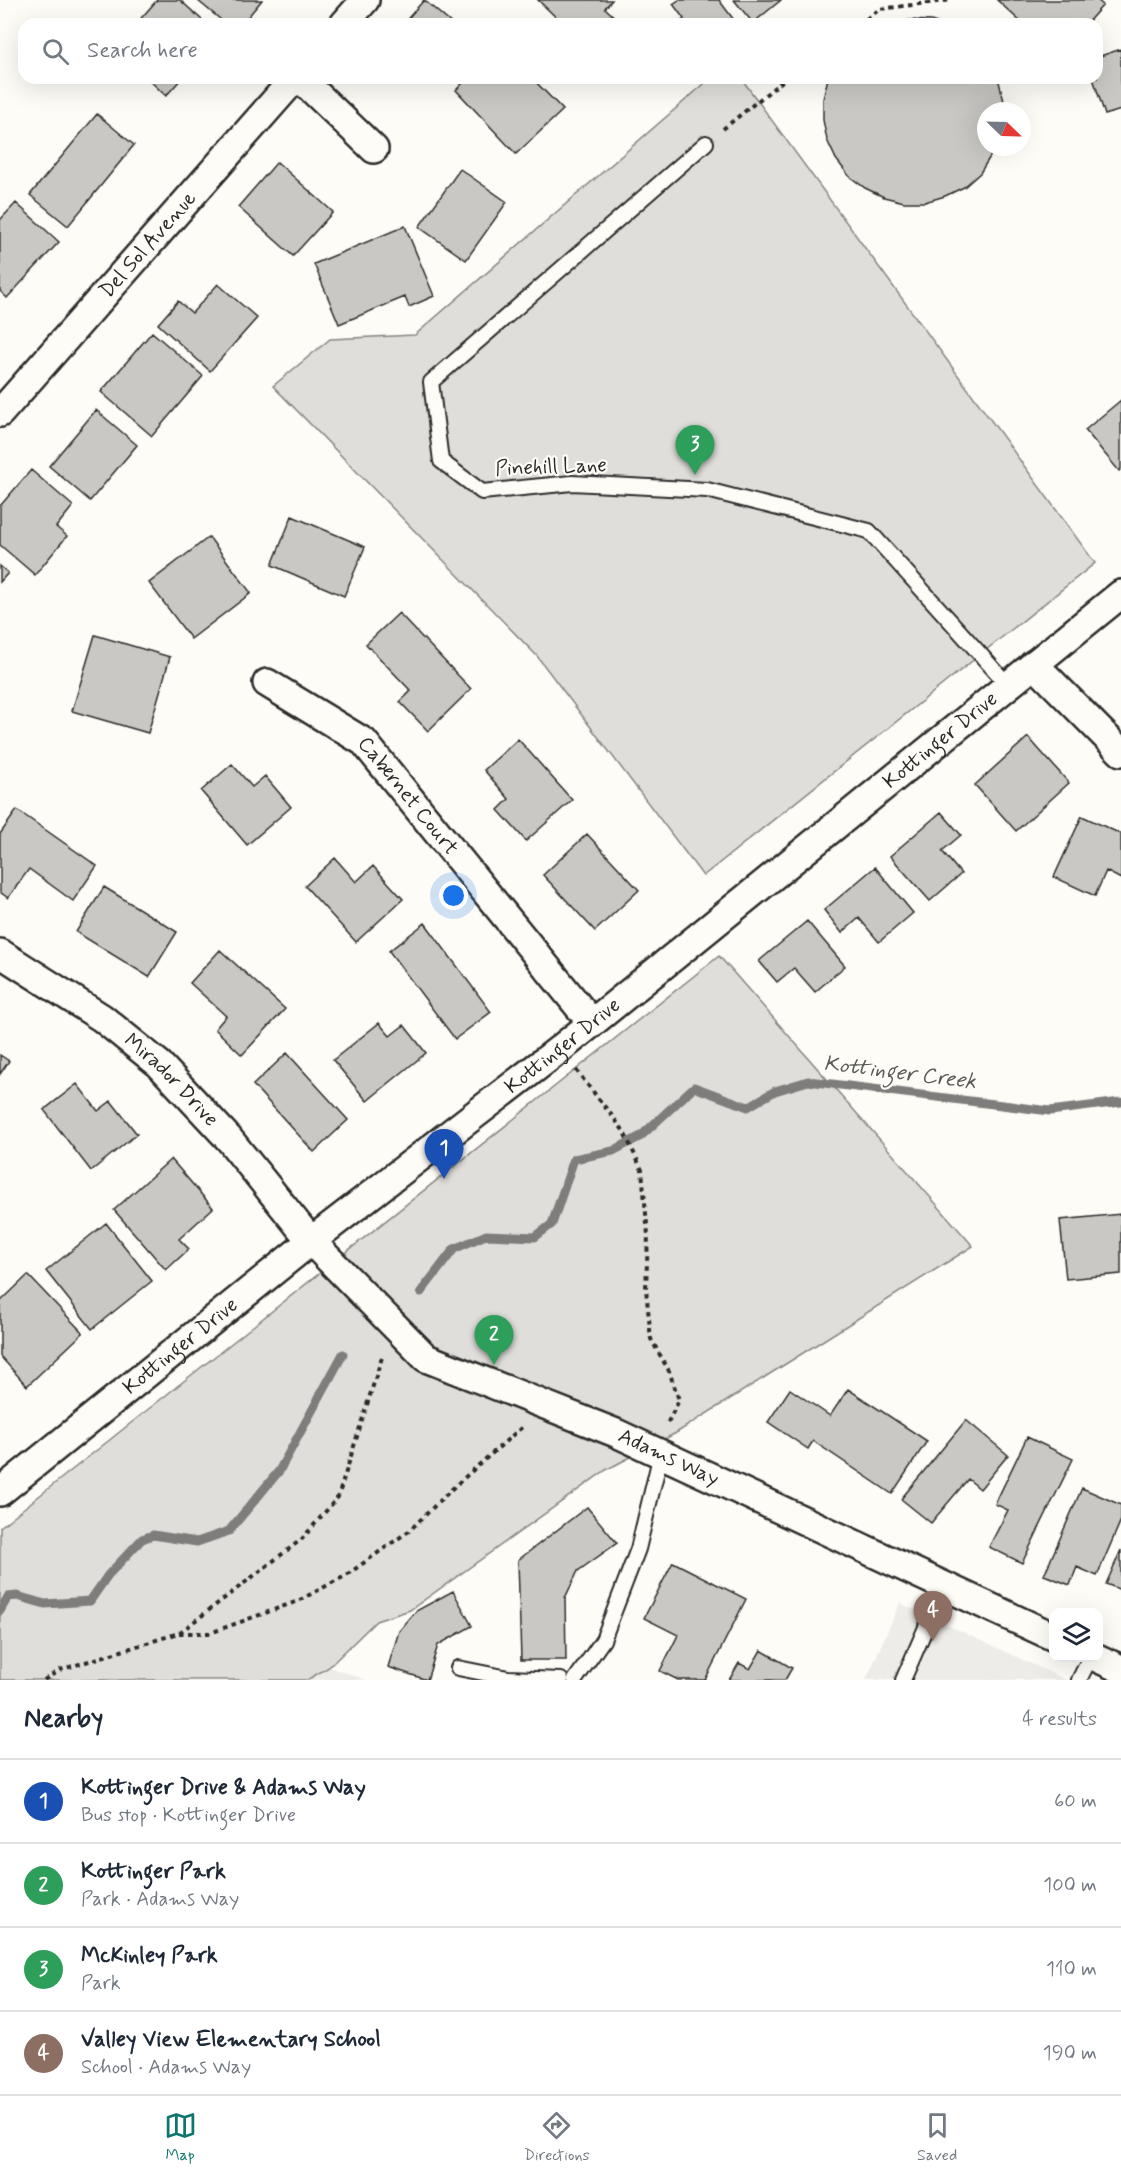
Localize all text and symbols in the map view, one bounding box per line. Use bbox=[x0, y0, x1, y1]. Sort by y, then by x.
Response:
search box bbox=[18, 18, 1103, 84]
icon: search bbox=[39, 35, 72, 68]
text: Search here bbox=[87, 37, 198, 65]
north arrow bbox=[977, 102, 1031, 156]
street label: Del Sol Avenue bbox=[93, 185, 203, 304]
pin: 3 bbox=[676, 426, 714, 475]
street label: Pinehill Lane bbox=[495, 451, 607, 483]
street label: Kottinger Drive bbox=[877, 685, 1004, 795]
street label: Cabernet Court bbox=[351, 731, 465, 861]
your location bbox=[439, 881, 468, 910]
street label: Kottinger Drive bbox=[499, 991, 626, 1101]
street label: Mirador Drive bbox=[118, 1027, 225, 1133]
water label: Kottinger Creek bbox=[822, 1050, 978, 1099]
pin: 1 bbox=[424, 1130, 464, 1179]
street label: Kottinger Drive bbox=[117, 1291, 244, 1401]
pin: 2 bbox=[474, 1316, 514, 1365]
street label: Adams Way bbox=[614, 1422, 724, 1493]
pin: 4 bbox=[914, 1592, 952, 1641]
map controls bbox=[1049, 1608, 1103, 1662]
button: layers bbox=[1049, 1608, 1103, 1662]
text: Nearby bbox=[24, 1702, 103, 1736]
text: 4 results bbox=[1022, 1706, 1097, 1733]
text: Kottinger Drive & Adams Way bbox=[81, 1774, 366, 1802]
text: 1 bbox=[39, 1788, 48, 1815]
text: 60 m bbox=[1054, 1788, 1097, 1815]
text: Bus stop · Kottinger Drive bbox=[81, 1802, 296, 1829]
text: Kottinger Park bbox=[81, 1858, 226, 1886]
text: 2 bbox=[39, 1872, 48, 1899]
text: 100 m bbox=[1043, 1872, 1097, 1899]
text: Park · Adams Way bbox=[81, 1886, 239, 1913]
text: McKinley Park bbox=[81, 1942, 218, 1970]
text: 3 bbox=[39, 1956, 48, 1983]
text: 110 m bbox=[1046, 1956, 1097, 1983]
text: Park bbox=[81, 1970, 121, 1997]
text: Valley View Elementary School bbox=[81, 2026, 381, 2054]
text: 4 bbox=[38, 2040, 49, 2067]
text: 190 m bbox=[1043, 2040, 1097, 2067]
text: School · Adams Way bbox=[81, 2054, 251, 2081]
tab: Map bbox=[164, 2109, 197, 2166]
tab: Directions bbox=[524, 2109, 590, 2166]
tab: Saved bbox=[917, 2109, 957, 2166]

